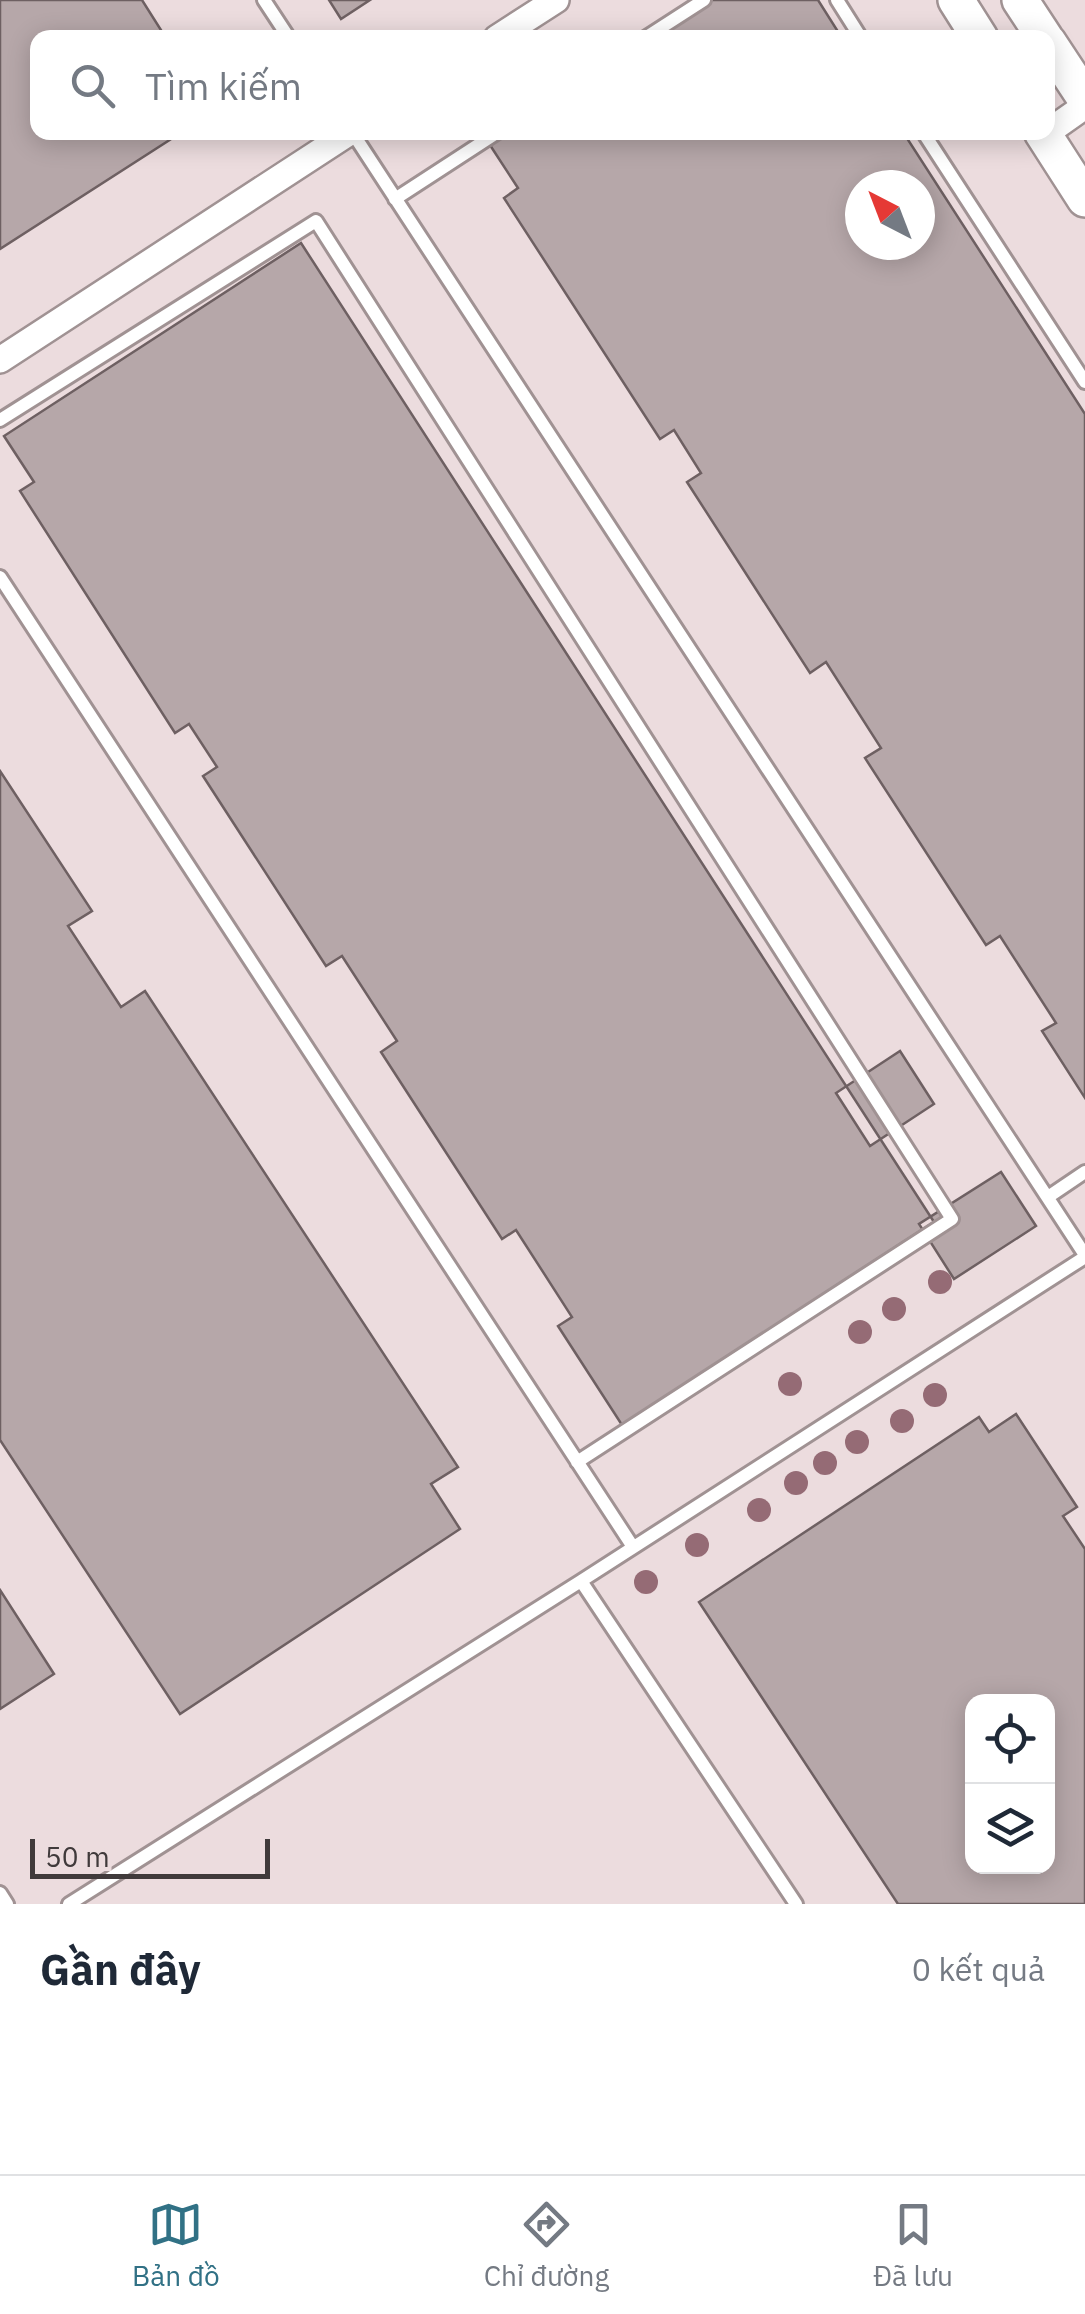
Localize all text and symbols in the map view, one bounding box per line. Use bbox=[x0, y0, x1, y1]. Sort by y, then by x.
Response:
search box bbox=[30, 30, 1055, 140]
icon: search bbox=[65, 58, 120, 113]
text: Tìm kiếm bbox=[145, 61, 302, 110]
north arrow bbox=[845, 170, 935, 260]
map controls bbox=[965, 1694, 1055, 1874]
button: locate bbox=[965, 1694, 1055, 1784]
button: layers bbox=[965, 1784, 1055, 1874]
scale bar bbox=[30, 1834, 270, 1878]
text: 50 m bbox=[45, 1838, 110, 1875]
text: Gần đây bbox=[40, 1942, 201, 1997]
text: 0 kết quả bbox=[912, 1948, 1045, 1990]
tab: Bản đồ bbox=[132, 2197, 220, 2294]
tab: Chỉ đường bbox=[484, 2197, 609, 2294]
tab: Đã lưu bbox=[873, 2197, 953, 2294]

